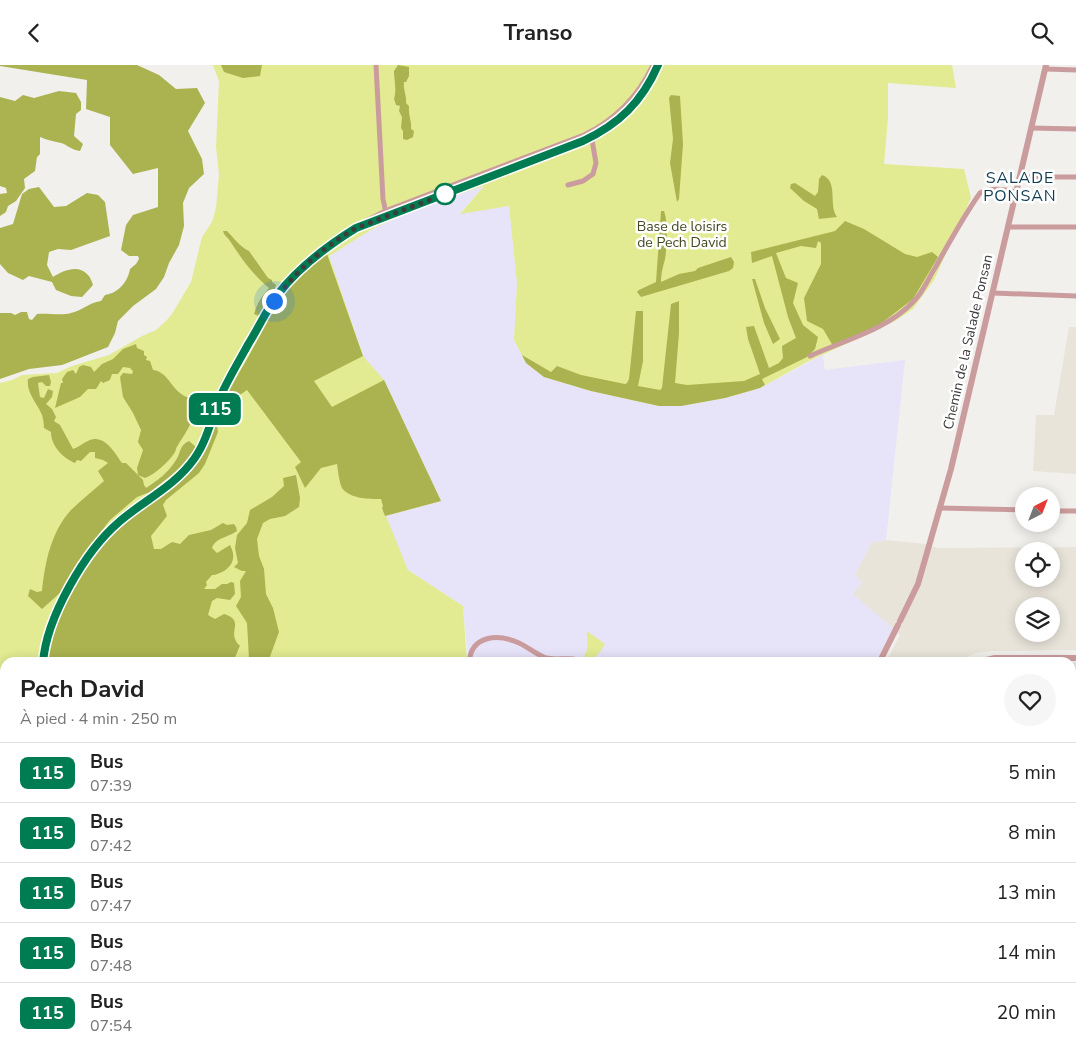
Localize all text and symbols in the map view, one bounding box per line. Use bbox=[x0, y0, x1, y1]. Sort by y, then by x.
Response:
text: Transo bbox=[504, 18, 572, 48]
icon: back bbox=[20, 19, 48, 47]
icon: search bbox=[1028, 19, 1056, 47]
district label: SALADE PONSAN bbox=[983, 167, 1057, 207]
unlabelled marker bbox=[434, 183, 456, 205]
park label: Base de loisirs de Pech David bbox=[637, 217, 728, 252]
street label: Chemin de la Salade Ponsan bbox=[939, 253, 997, 431]
your location bbox=[262, 289, 287, 314]
line badge: 115 bbox=[186, 393, 244, 425]
text: 115 bbox=[199, 397, 231, 421]
north arrow bbox=[1015, 487, 1060, 533]
map controls bbox=[1015, 487, 1060, 642]
button: locate bbox=[1015, 542, 1060, 587]
button: layers bbox=[1015, 597, 1060, 642]
text: Pech David bbox=[20, 673, 144, 705]
button: heart bbox=[1004, 674, 1056, 726]
text: À pied · 4 min · 250 m bbox=[20, 708, 177, 730]
text: Bus bbox=[90, 749, 123, 775]
text: 5 min bbox=[1008, 760, 1056, 786]
text: 115 bbox=[31, 761, 64, 785]
text: 07:39 bbox=[90, 775, 132, 797]
text: Bus bbox=[90, 809, 123, 835]
text: 8 min bbox=[1008, 820, 1056, 846]
text: 115 bbox=[31, 821, 64, 845]
text: 07:42 bbox=[90, 835, 132, 857]
text: Bus bbox=[90, 869, 123, 895]
text: 13 min bbox=[997, 880, 1056, 906]
text: 115 bbox=[31, 881, 64, 905]
text: 07:47 bbox=[90, 895, 132, 917]
text: Bus bbox=[90, 929, 123, 955]
text: 14 min bbox=[997, 940, 1056, 966]
text: 115 bbox=[31, 941, 64, 965]
text: 07:48 bbox=[90, 955, 132, 977]
text: Bus bbox=[90, 989, 123, 1015]
text: 20 min bbox=[997, 1000, 1056, 1026]
text: 115 bbox=[31, 1001, 64, 1025]
text: 07:54 bbox=[90, 1015, 132, 1037]

